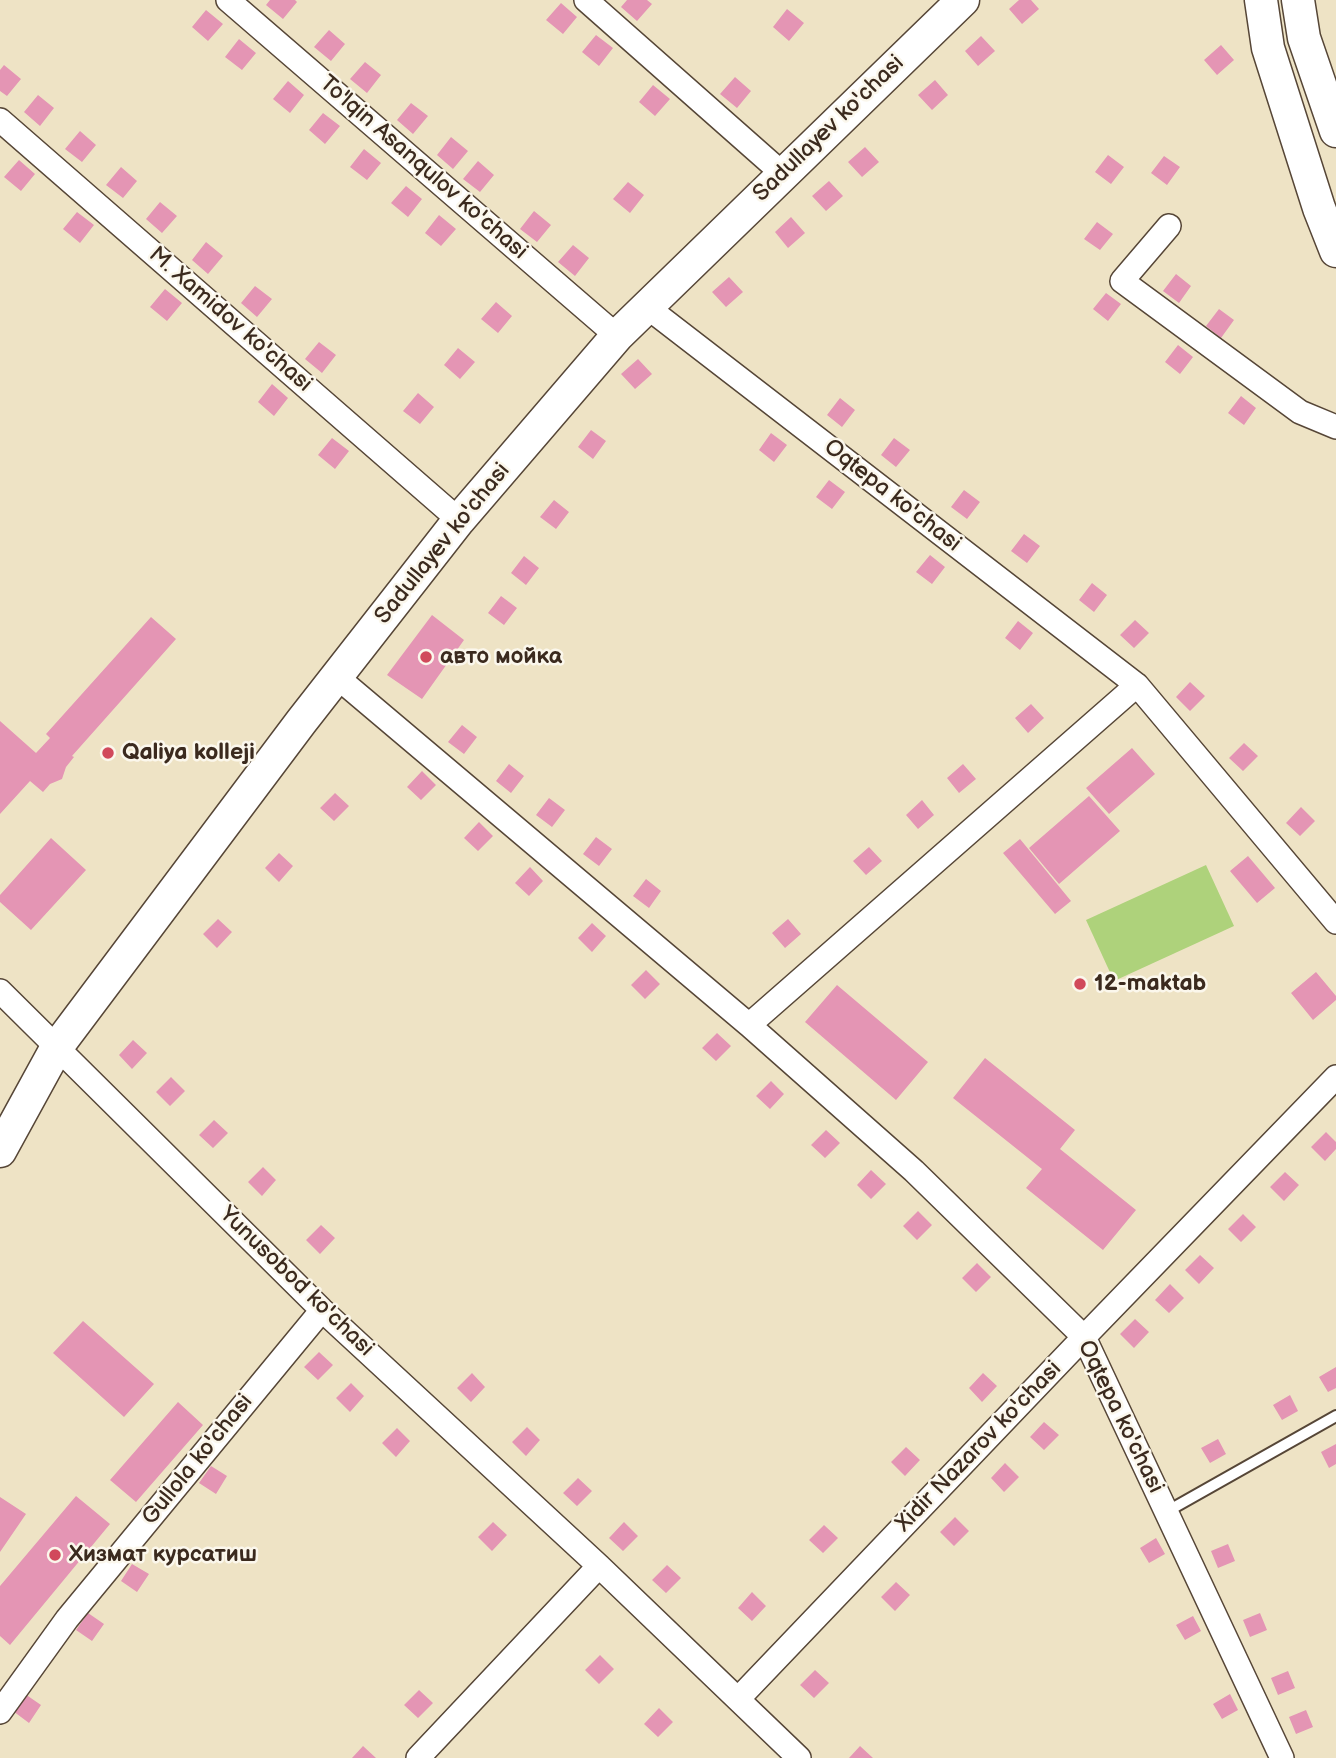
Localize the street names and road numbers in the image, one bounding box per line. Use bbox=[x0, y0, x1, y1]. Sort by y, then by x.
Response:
street label: Sadullayev ko'chasi bbox=[748, 50, 910, 208]
street label: To'lqin Asanqulov ko'chasi bbox=[313, 70, 533, 266]
street label: M. Xamidov ko'chasi bbox=[143, 242, 317, 398]
street label: Oqtepa ko'chasi bbox=[818, 434, 966, 558]
street label: Sadullayev ko'chasi bbox=[370, 458, 516, 630]
street label: Yunusobod ko'chasi bbox=[213, 1201, 379, 1363]
street label: Oqtepa ko'chasi bbox=[1071, 1336, 1169, 1498]
street label: Xidir Nazarov ko'chasi bbox=[890, 1356, 1068, 1538]
street label: Gullola ko'chasi bbox=[137, 1389, 259, 1531]

